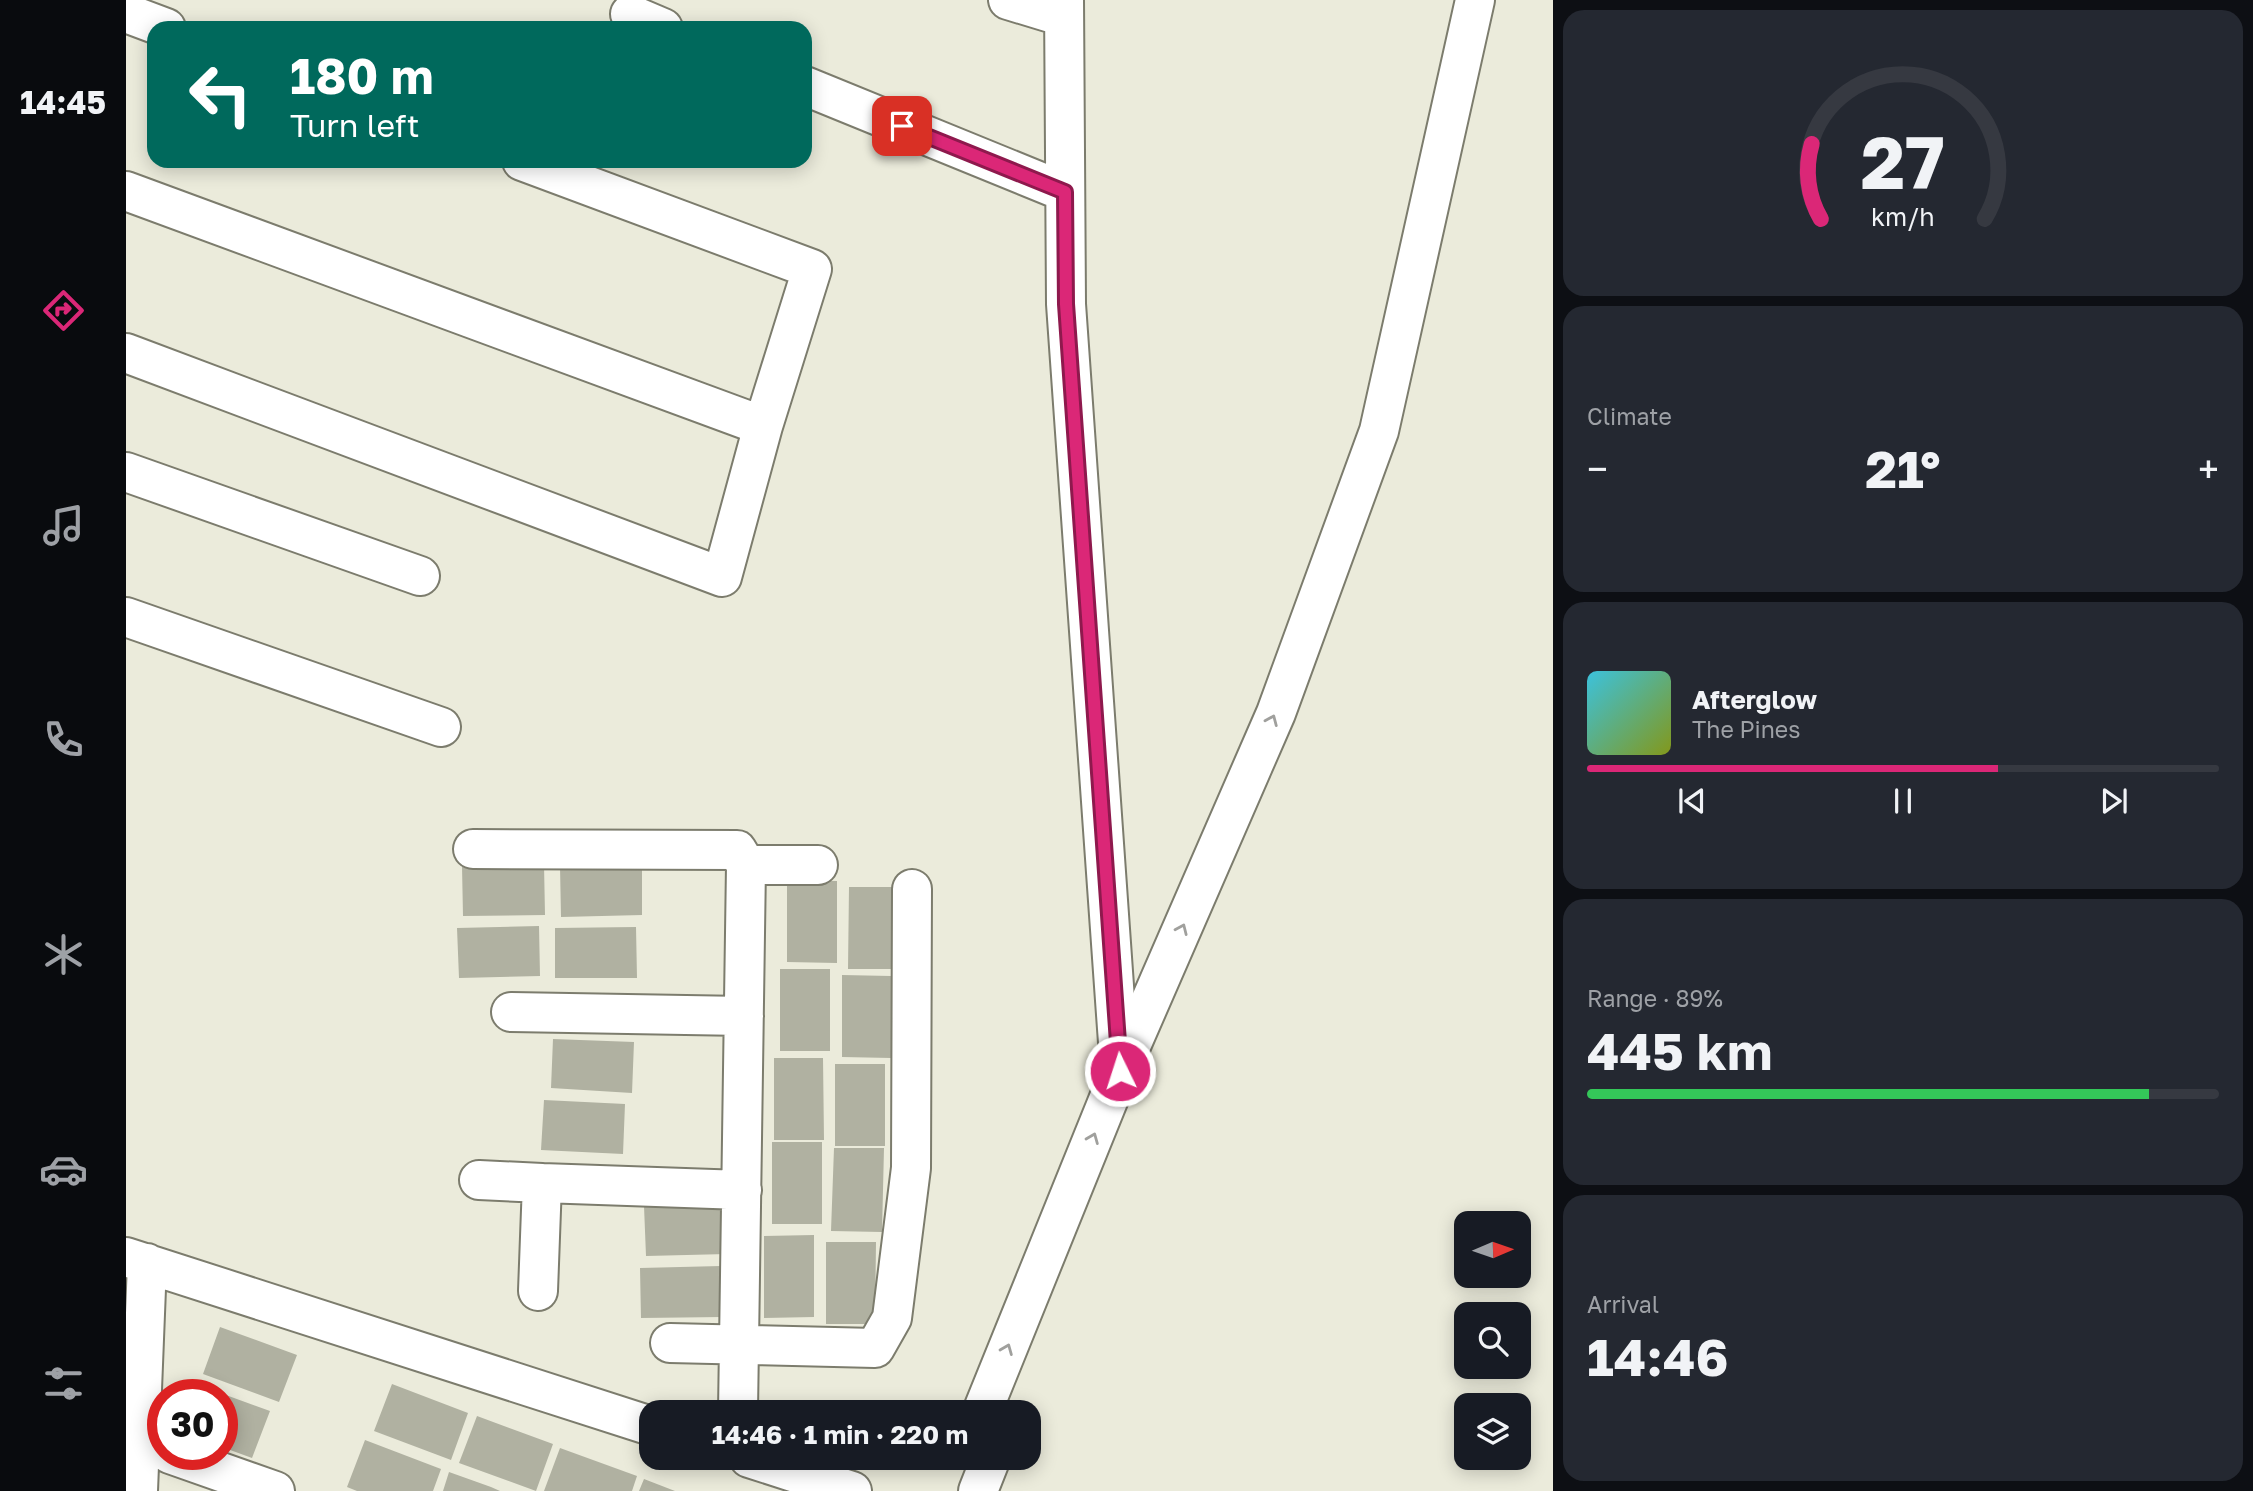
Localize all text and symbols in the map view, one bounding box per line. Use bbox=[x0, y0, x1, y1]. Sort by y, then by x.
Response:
text: 180 m bbox=[290, 46, 434, 105]
icon: left bbox=[175, 49, 266, 140]
text: 14:45 bbox=[20, 83, 106, 121]
pin bbox=[872, 96, 932, 156]
text: Turn left bbox=[290, 106, 419, 144]
icon: arrive bbox=[883, 107, 921, 145]
text: 27 bbox=[1861, 118, 1945, 205]
text: km/h bbox=[1871, 201, 1935, 232]
icon: directions bbox=[39, 286, 88, 335]
text: Climate bbox=[1587, 402, 1672, 430]
text: 21° bbox=[1865, 437, 1941, 499]
text: − bbox=[1587, 446, 1608, 491]
text: + bbox=[2198, 446, 2219, 491]
icon: music bbox=[39, 501, 88, 550]
text: Afterglow bbox=[1692, 684, 1817, 715]
icon: phone bbox=[39, 715, 88, 764]
one-way arrow bbox=[1264, 715, 1278, 727]
text: The Pines bbox=[1692, 715, 1800, 743]
icon: previous bbox=[1673, 782, 1711, 820]
icon: pause bbox=[1884, 782, 1922, 820]
icon: next bbox=[2095, 782, 2133, 820]
one-way arrow bbox=[1174, 924, 1188, 936]
icon: climate bbox=[39, 930, 88, 979]
text: Range · 89% bbox=[1587, 984, 1723, 1012]
text: 445 km bbox=[1587, 1019, 1772, 1081]
position arrow bbox=[1083, 1034, 1157, 1108]
one-way arrow bbox=[1084, 1133, 1098, 1145]
icon: car bbox=[39, 1145, 88, 1194]
north arrow bbox=[1454, 1211, 1531, 1288]
map controls bbox=[1454, 1211, 1531, 1470]
text: Arrival bbox=[1587, 1290, 1659, 1318]
button: search bbox=[1454, 1302, 1531, 1379]
text: 14:46 bbox=[1587, 1325, 1728, 1387]
one-way arrow bbox=[999, 1344, 1013, 1356]
icon: filters bbox=[39, 1359, 88, 1408]
speed limit sign: 30 bbox=[147, 1379, 238, 1470]
button: layers bbox=[1454, 1393, 1531, 1470]
text: 14:46 · 1 min · 220 m bbox=[712, 1419, 968, 1450]

